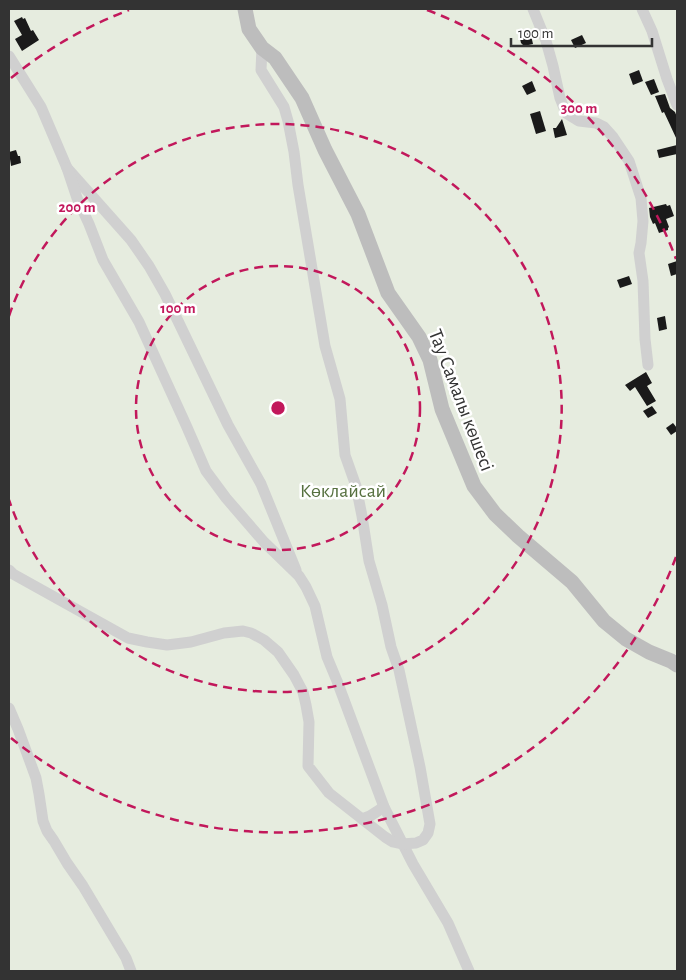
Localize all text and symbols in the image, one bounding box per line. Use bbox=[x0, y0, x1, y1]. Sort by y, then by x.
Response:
scale bar bbox=[511, 15, 652, 47]
text: 100 m bbox=[518, 26, 553, 41]
text: 300 m bbox=[561, 101, 597, 116]
text: 200 m bbox=[58, 200, 96, 215]
text: 100 m bbox=[160, 301, 196, 316]
street label: Тау Самалы көшесі bbox=[425, 327, 497, 474]
centre of rings bbox=[269, 399, 287, 417]
park label: Көклайсай bbox=[300, 481, 386, 501]

